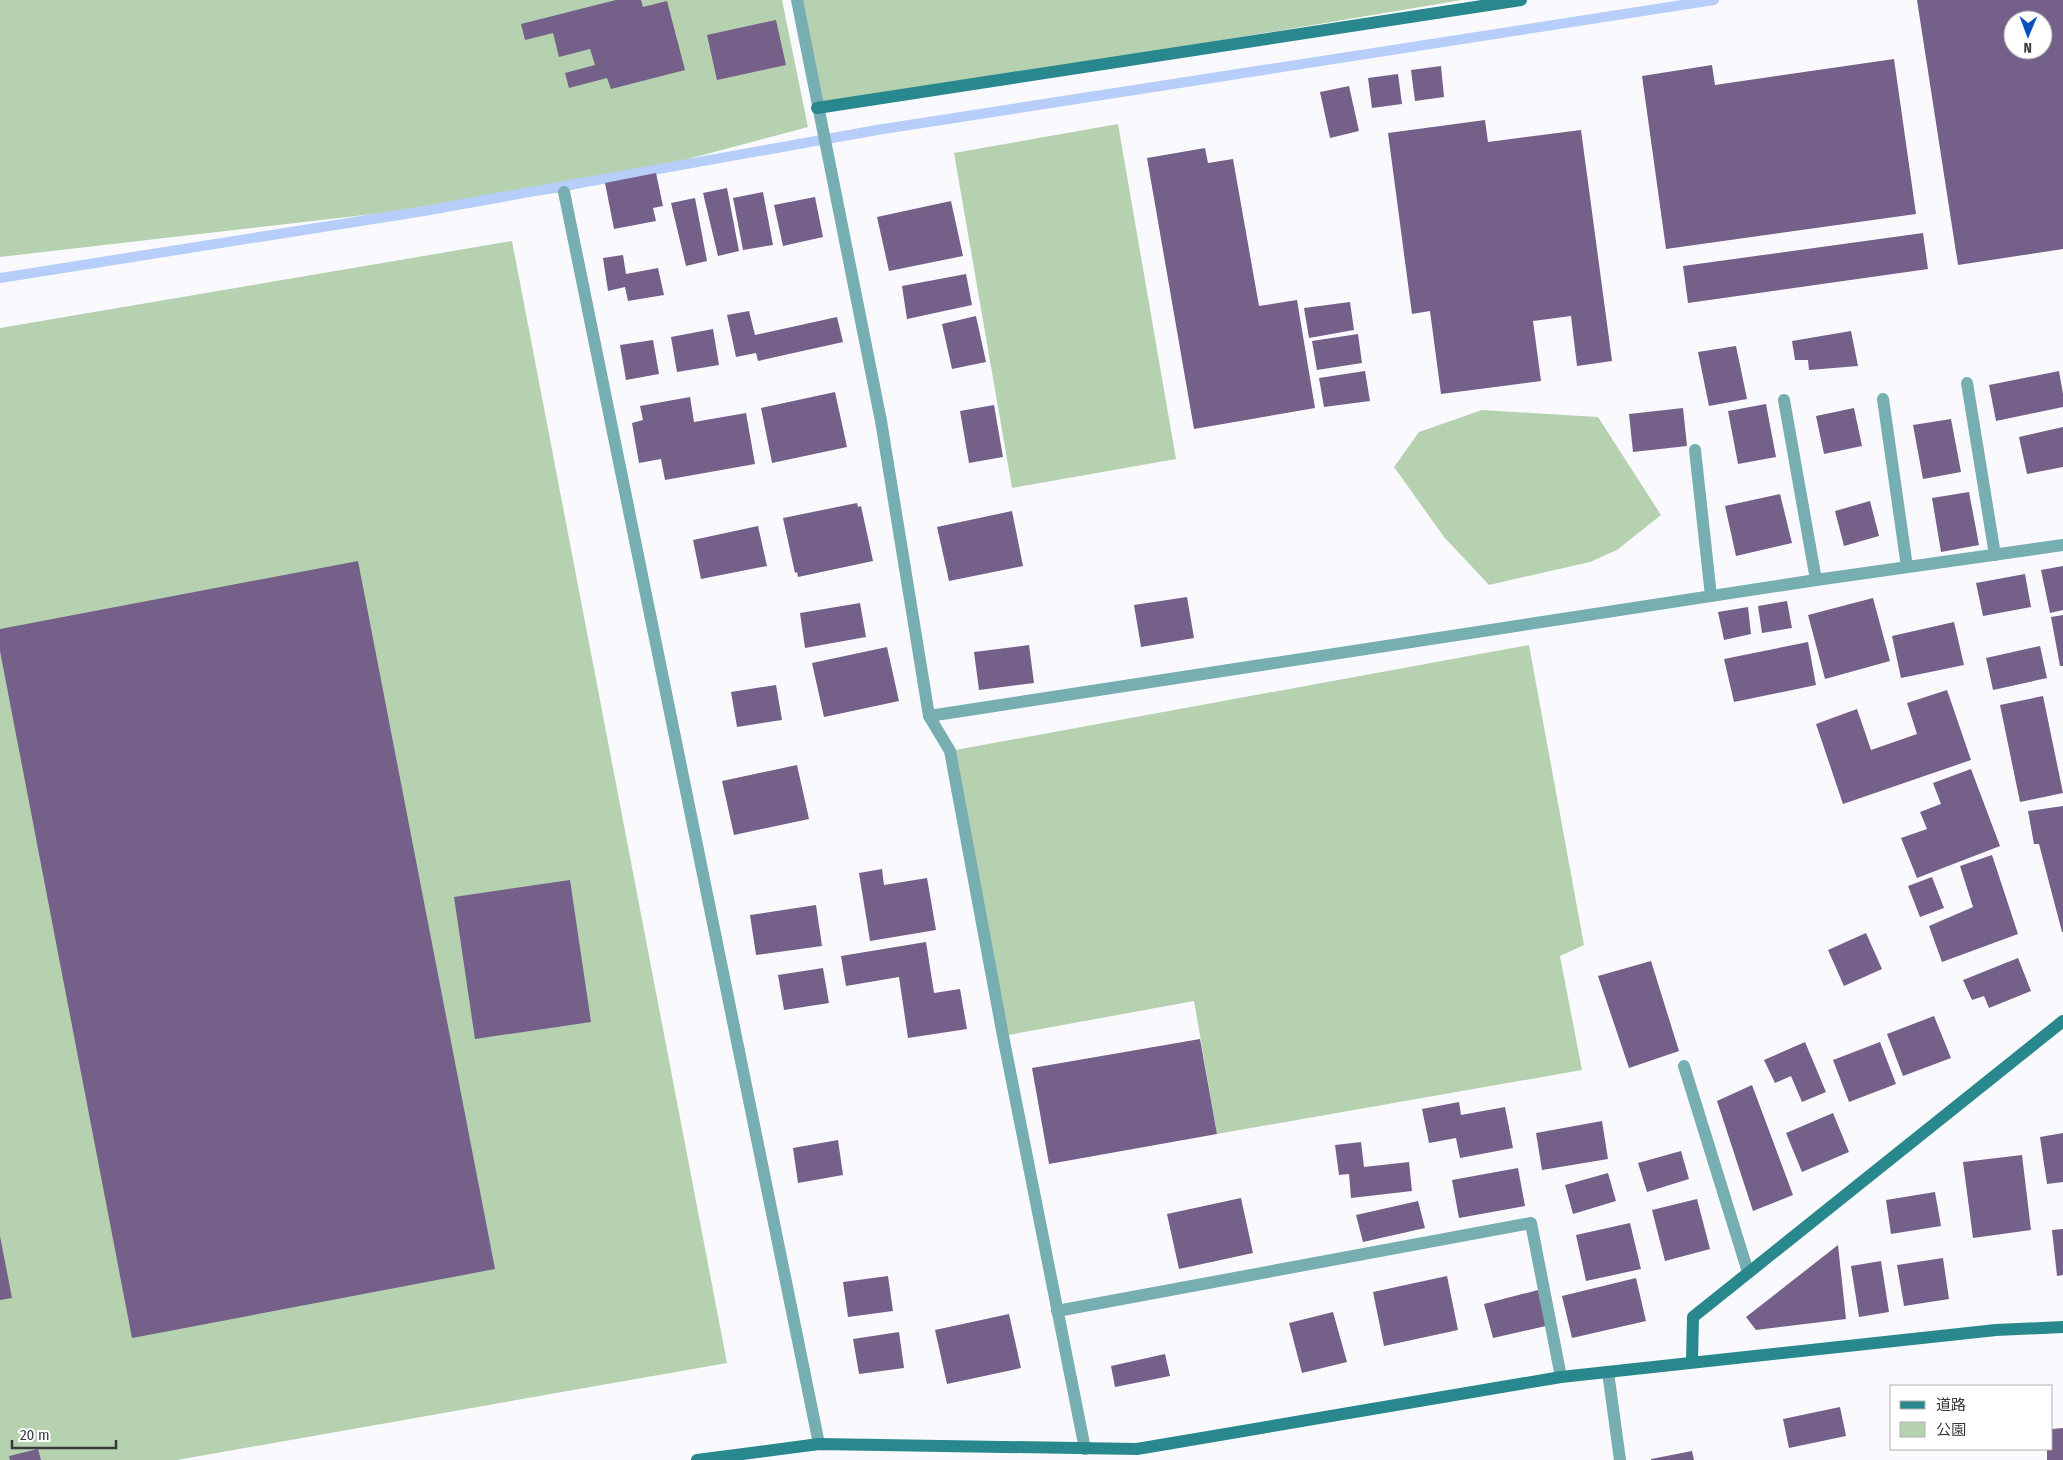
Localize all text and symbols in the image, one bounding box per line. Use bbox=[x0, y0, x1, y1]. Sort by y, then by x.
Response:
north arrow bbox=[2003, 10, 2053, 60]
text: N bbox=[2023, 39, 2032, 56]
legend bbox=[1890, 1385, 2053, 1450]
text: 道路 bbox=[1936, 1396, 1966, 1414]
scale bar bbox=[12, 1418, 116, 1450]
text: 公園 bbox=[1936, 1421, 1966, 1439]
text: 20 m bbox=[20, 1426, 50, 1444]

